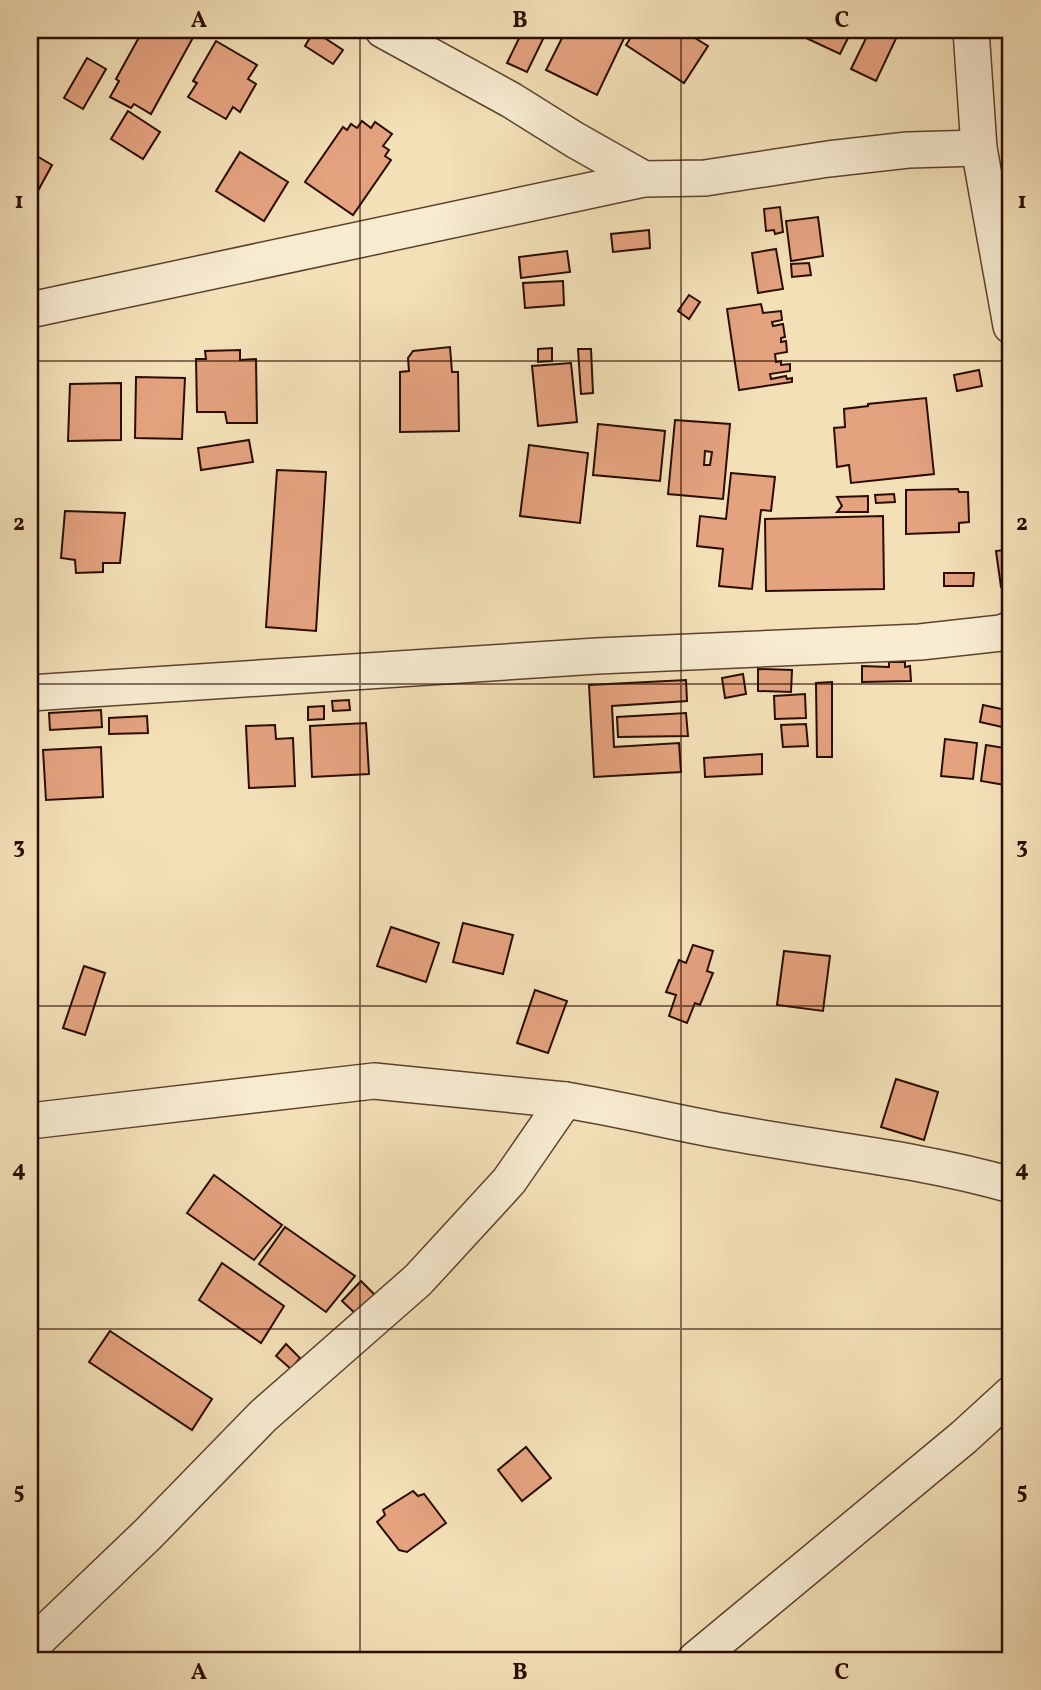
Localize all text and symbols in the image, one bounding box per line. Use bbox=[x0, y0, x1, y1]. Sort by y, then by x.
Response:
text: A bbox=[191, 5, 207, 37]
text: B bbox=[512, 5, 528, 37]
text: C bbox=[835, 5, 849, 37]
text: 1 bbox=[14, 186, 24, 218]
text: 1 bbox=[1017, 186, 1027, 218]
text: 2 bbox=[13, 508, 25, 540]
text: 2 bbox=[1016, 508, 1028, 540]
text: 3 bbox=[13, 831, 25, 863]
text: 3 bbox=[1016, 831, 1028, 863]
text: 4 bbox=[12, 1154, 26, 1186]
text: 4 bbox=[1015, 1154, 1029, 1186]
text: 5 bbox=[13, 1476, 25, 1508]
text: 5 bbox=[1016, 1476, 1028, 1508]
text: A bbox=[191, 1657, 207, 1689]
text: B bbox=[512, 1657, 528, 1689]
text: C bbox=[835, 1657, 849, 1689]

